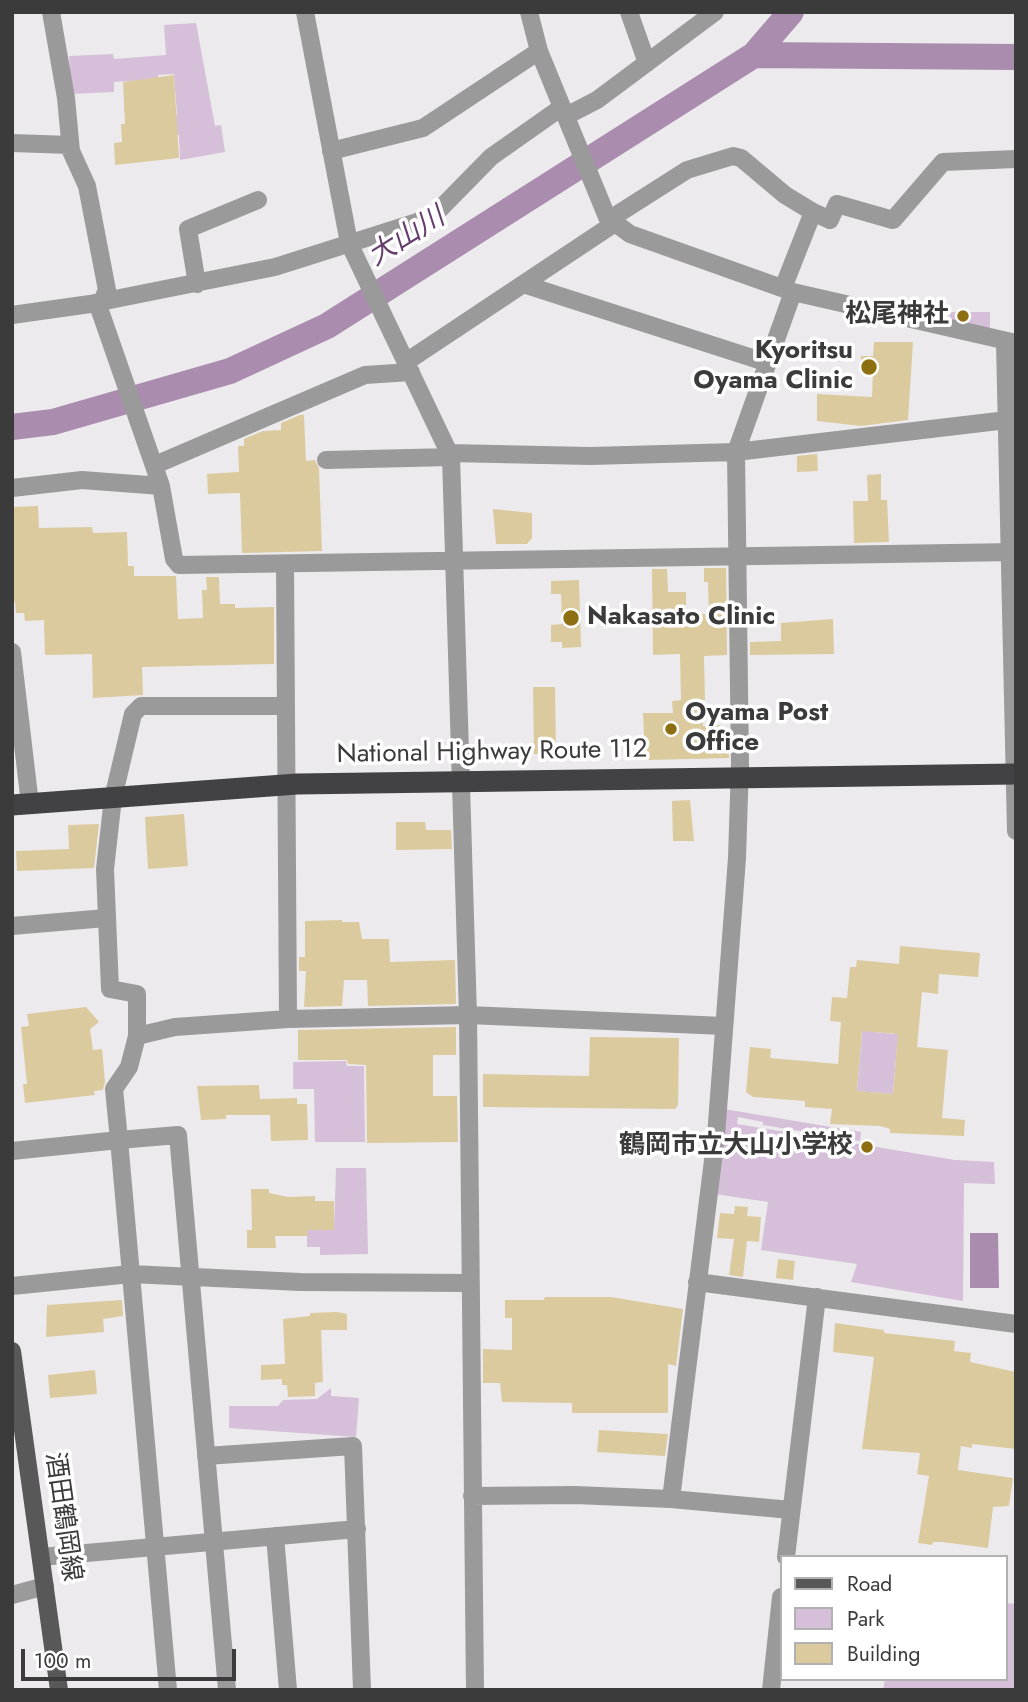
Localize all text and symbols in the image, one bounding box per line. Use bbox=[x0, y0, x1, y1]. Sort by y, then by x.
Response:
water label: 大山川 bbox=[362, 201, 452, 275]
place label: 松尾神社 bbox=[845, 300, 949, 332]
marker: 松尾神社 bbox=[955, 308, 971, 324]
place label: Kyoritsu Oyama Clinic bbox=[693, 336, 853, 398]
marker: Kyoritsu Oyama Clinic bbox=[859, 357, 879, 377]
place label: Nakasato Clinic bbox=[587, 602, 775, 634]
marker: Nakasato Clinic bbox=[561, 608, 581, 628]
place label: Oyama Post Office bbox=[685, 698, 828, 760]
marker: Oyama Post Office bbox=[663, 721, 679, 737]
street label: National Highway Route 112 bbox=[336, 735, 648, 771]
place label: 鶴岡市立大山小学校 bbox=[619, 1131, 853, 1163]
marker: 鶴岡市立大山小学校 bbox=[859, 1139, 875, 1155]
street label: 酒田鶴岡線 bbox=[38, 1450, 86, 1584]
legend bbox=[780, 1555, 1007, 1681]
text: Road bbox=[847, 1569, 892, 1599]
text: Park bbox=[847, 1604, 884, 1634]
scale bar bbox=[24, 1636, 240, 1680]
text: Building bbox=[847, 1639, 920, 1669]
text: 100 m bbox=[34, 1646, 91, 1676]

